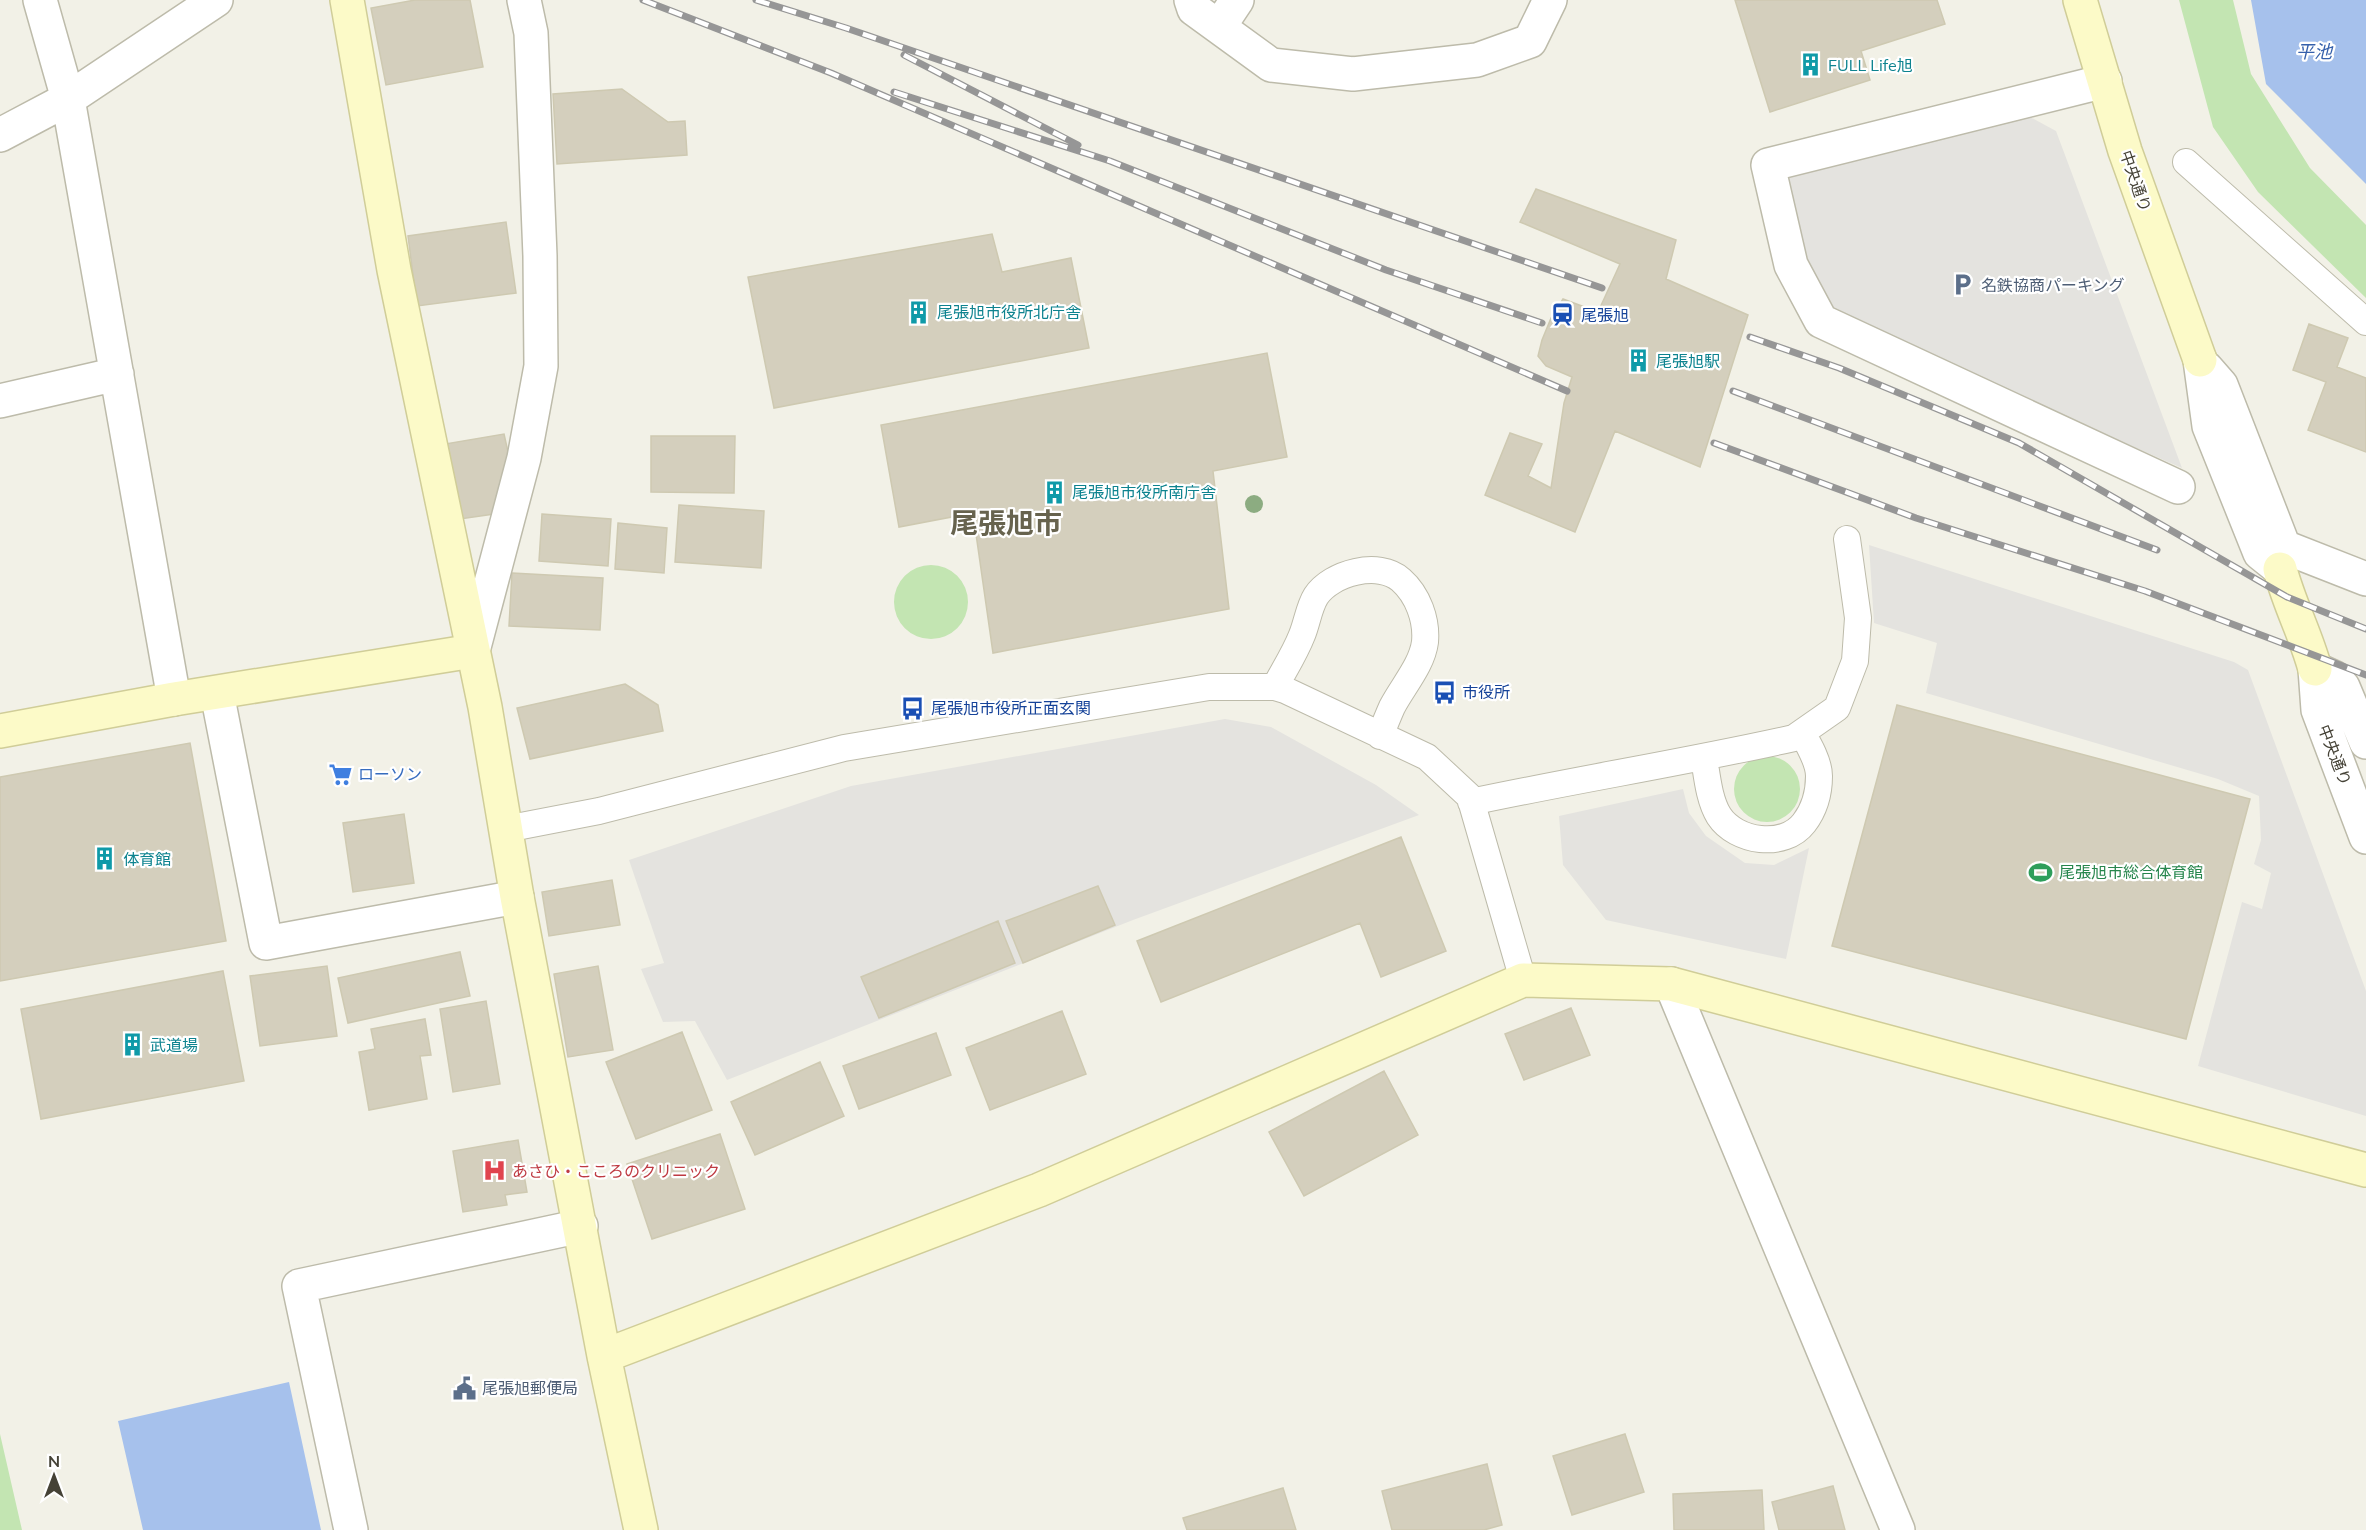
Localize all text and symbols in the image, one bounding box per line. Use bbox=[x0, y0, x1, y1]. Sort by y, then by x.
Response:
water label: 平池 bbox=[2296, 40, 2334, 63]
building icon: FULL Life旭 bbox=[1797, 52, 1823, 78]
place label: FULL Life旭 bbox=[1828, 55, 1913, 75]
street label: 中央通り bbox=[2116, 147, 2156, 215]
parking icon: 名鉄協商パーキング bbox=[1950, 272, 1976, 298]
place label: 名鉄協商パーキング bbox=[1981, 275, 2125, 295]
building icon: 尾張旭市役所北庁舎 bbox=[906, 299, 932, 325]
place label: 尾張旭市役所北庁舎 bbox=[937, 302, 1081, 322]
station icon: 尾張旭 bbox=[1550, 302, 1576, 328]
place label: 尾張旭 bbox=[1581, 305, 1629, 325]
building icon: 尾張旭駅 bbox=[1625, 348, 1651, 374]
place label: 尾張旭駅 bbox=[1656, 351, 1720, 371]
building icon: 尾張旭市役所南庁舎 bbox=[1041, 479, 1067, 505]
place label: 尾張旭市役所南庁舎 bbox=[1072, 482, 1216, 502]
district label: 尾張旭市 bbox=[950, 505, 1062, 540]
bus stop icon: 市役所 bbox=[1431, 679, 1457, 705]
place label: 市役所 bbox=[1462, 682, 1510, 702]
bus stop icon: 尾張旭市役所正面玄関 bbox=[900, 695, 926, 721]
place label: 尾張旭市役所正面玄関 bbox=[931, 698, 1091, 718]
street label: 中央通り bbox=[2314, 722, 2356, 788]
supermarket icon: ローソン bbox=[327, 761, 353, 787]
place label: ローソン bbox=[358, 764, 422, 784]
building icon: 体育館 bbox=[92, 846, 118, 872]
place label: 体育館 bbox=[123, 849, 171, 869]
sports icon: 尾張旭市総合体育館 bbox=[2028, 859, 2054, 885]
place label: 尾張旭市総合体育館 bbox=[2059, 862, 2203, 882]
building icon: 武道場 bbox=[119, 1032, 145, 1058]
place label: 武道場 bbox=[150, 1035, 198, 1055]
hospital icon: あさひ・こころのクリニック bbox=[481, 1158, 507, 1184]
place label: あさひ・こころのクリニック bbox=[512, 1161, 720, 1181]
public building icon: 尾張旭郵便局 bbox=[451, 1375, 477, 1401]
place label: 尾張旭郵便局 bbox=[482, 1378, 578, 1398]
north arrow bbox=[24, 1446, 84, 1506]
text: N bbox=[48, 1451, 60, 1471]

